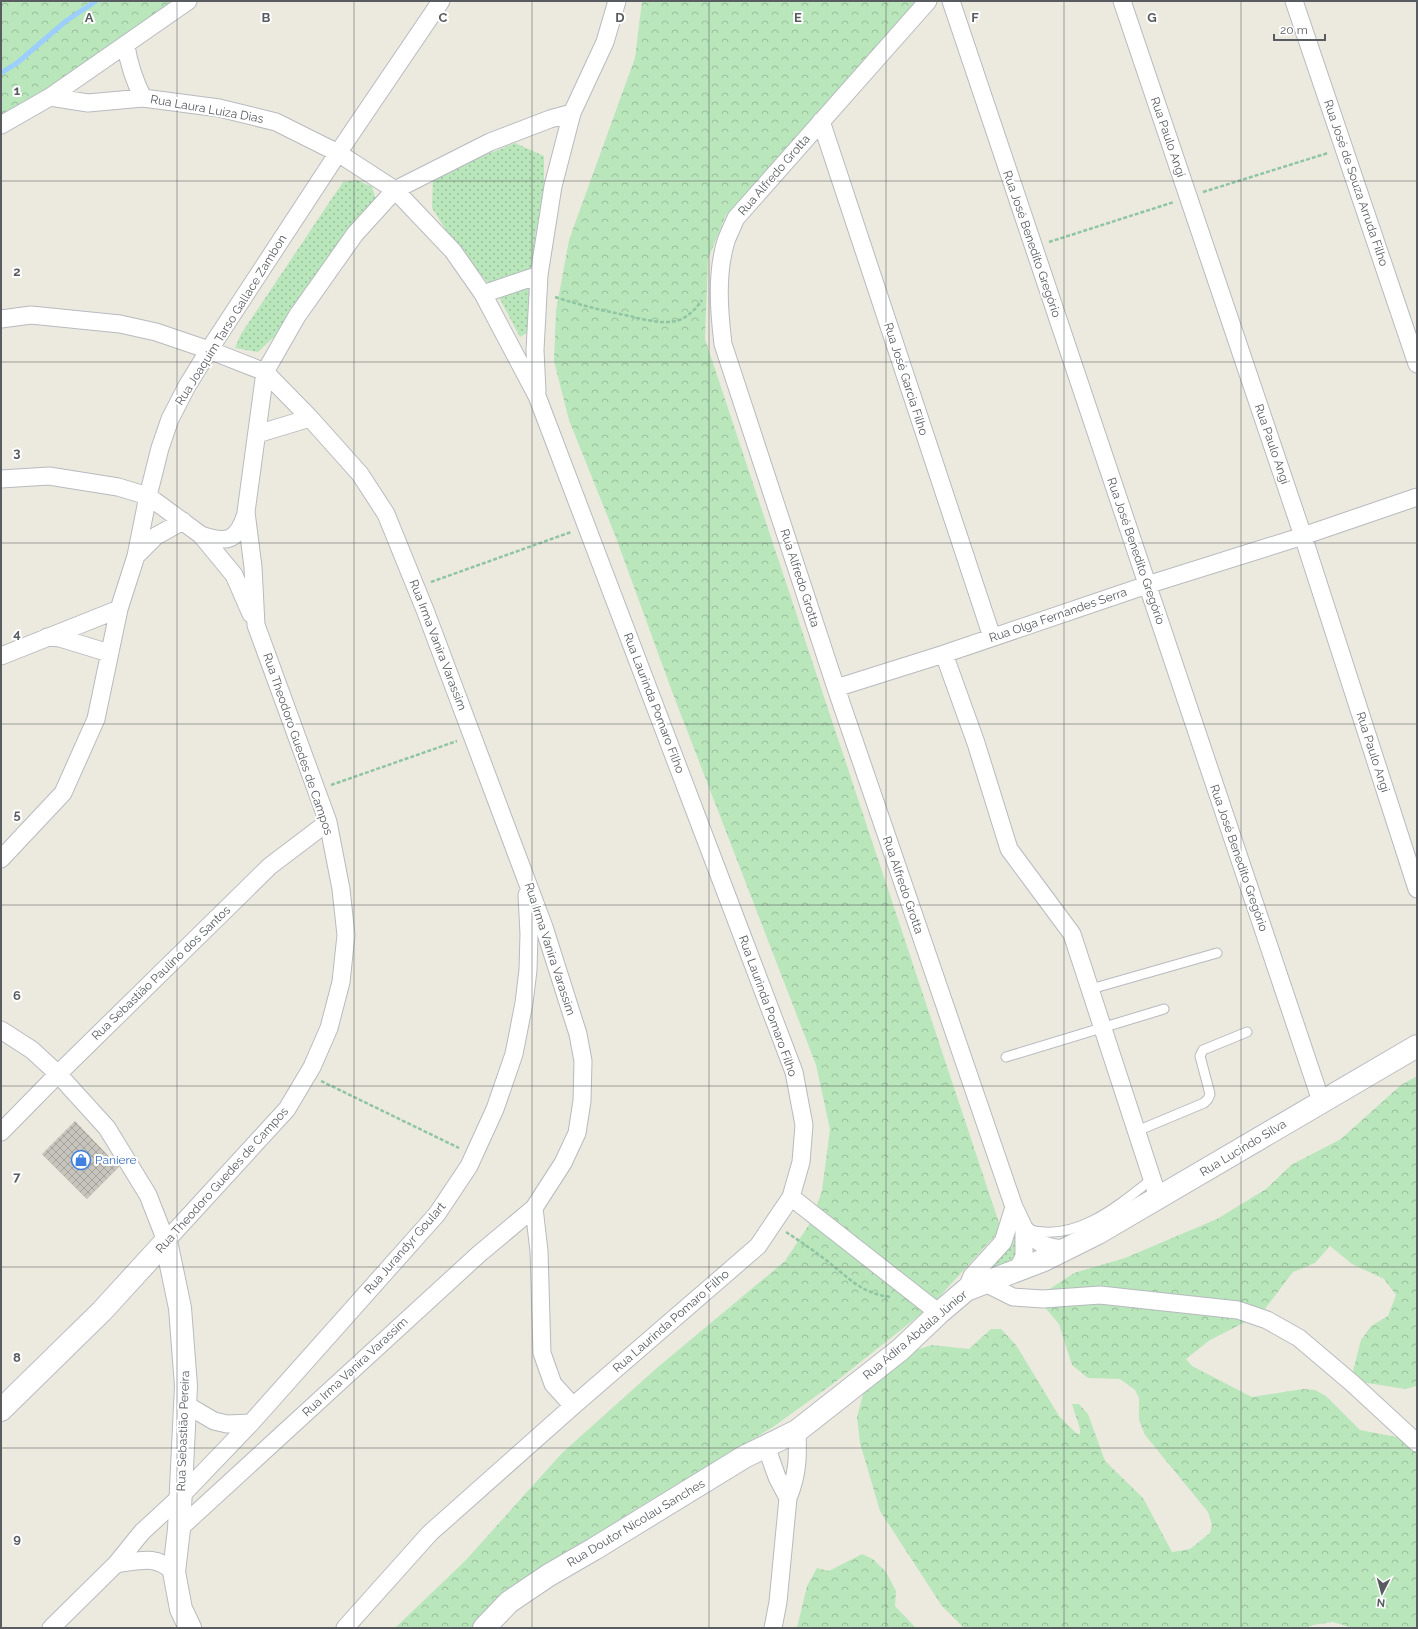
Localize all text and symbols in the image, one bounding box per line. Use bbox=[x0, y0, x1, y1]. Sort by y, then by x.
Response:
text: A bbox=[85, 10, 94, 25]
text: B bbox=[262, 10, 271, 25]
text: C bbox=[439, 10, 448, 25]
text: D bbox=[615, 10, 625, 25]
text: E bbox=[794, 10, 802, 25]
text: F bbox=[971, 10, 979, 25]
text: G bbox=[1147, 10, 1157, 25]
scale bar bbox=[1274, 16, 1325, 42]
text: 20 m bbox=[1280, 23, 1308, 37]
text: 1 bbox=[14, 83, 21, 98]
street label: Rua Laura Luiza Dias bbox=[149, 92, 265, 126]
street label: Rua Paulo Angi bbox=[1148, 95, 1188, 179]
street label: Rua José de Souza Arruda Filho bbox=[1321, 98, 1391, 268]
street label: Rua Alfredo Grotta bbox=[735, 132, 813, 218]
street label: Rua José Benedito Gregório bbox=[1000, 169, 1064, 319]
street label: Rua Joaquim Tarso Gallace Zambon bbox=[172, 232, 290, 408]
text: 2 bbox=[13, 264, 21, 279]
street label: Rua José Garcia Filho bbox=[881, 321, 931, 437]
street label: Rua Paulo Angi bbox=[1252, 402, 1292, 486]
text: 3 bbox=[13, 445, 21, 460]
street label: Rua José Benedito Gregório bbox=[1104, 476, 1168, 626]
street label: Rua Alfredo Grotta bbox=[778, 527, 822, 629]
street label: Rua Irma Vanira Varassim bbox=[407, 578, 469, 712]
street label: Rua Olga Fernandes Serra bbox=[987, 585, 1129, 645]
text: 4 bbox=[13, 626, 21, 641]
street label: Rua Laurinda Pomaro Filho bbox=[621, 631, 687, 775]
street label: Rua Theodoro Guedes de Campos bbox=[260, 651, 336, 837]
street label: Rua Paulo Angi bbox=[1353, 710, 1393, 794]
street label: Rua José Benedito Gregório bbox=[1207, 783, 1271, 933]
text: 5 bbox=[13, 807, 21, 822]
street label: Rua Alfredo Grotta bbox=[880, 834, 926, 936]
street label: Rua Irma Vanira Varassim bbox=[522, 881, 578, 1017]
street label: Rua Sebastião Paulino dos Santos bbox=[89, 903, 233, 1043]
street label: Rua Laurinda Pomaro Filho bbox=[736, 933, 800, 1079]
text: 6 bbox=[13, 988, 21, 1003]
street label: Rua Theodoro Guedes de Campos bbox=[153, 1104, 291, 1256]
street label: Rua Lucindo Silva bbox=[1197, 1117, 1289, 1179]
shop icon: Paniere bbox=[70, 1149, 92, 1171]
place label: Paniere bbox=[95, 1153, 137, 1167]
text: 7 bbox=[13, 1169, 21, 1184]
street label: Rua Jurandyr Goulart bbox=[361, 1199, 449, 1297]
street label: Rua Laurinda Pomaro Filho bbox=[610, 1267, 732, 1375]
street label: Rua Adira Abdala Júnior bbox=[860, 1287, 970, 1383]
street label: Rua Irma Vanira Varassim bbox=[299, 1314, 411, 1420]
text: 8 bbox=[13, 1350, 21, 1365]
street label: Rua Sebastião Pereira bbox=[174, 1370, 192, 1492]
street label: Rua Doutor Nicolau Sanches bbox=[565, 1476, 708, 1570]
text: 9 bbox=[13, 1531, 21, 1546]
north arrow bbox=[1362, 1573, 1402, 1613]
text: N bbox=[1376, 1596, 1386, 1609]

